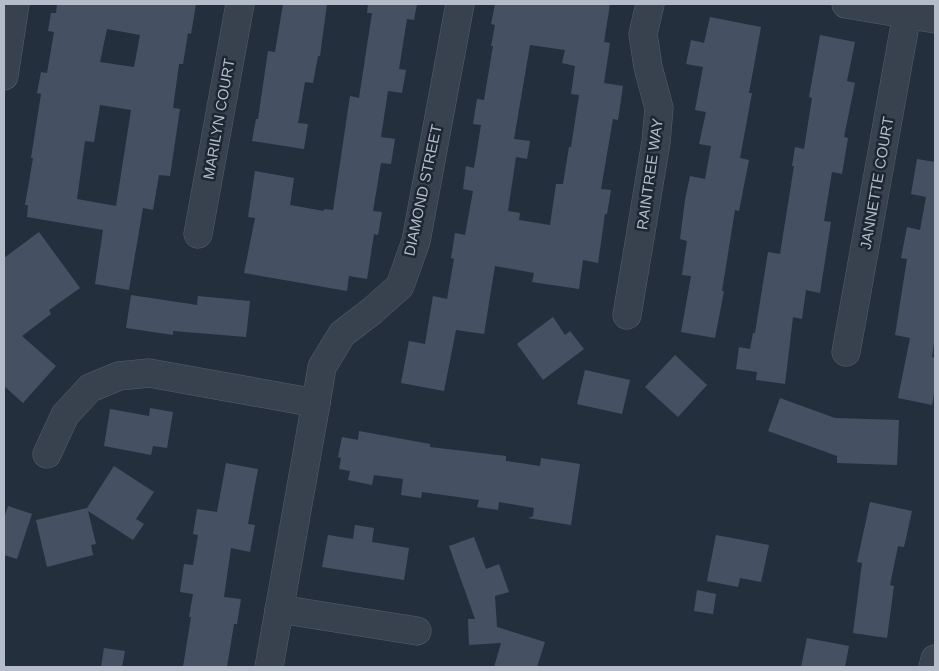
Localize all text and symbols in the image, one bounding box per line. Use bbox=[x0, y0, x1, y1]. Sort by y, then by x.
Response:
street label: MARILYN COURT bbox=[199, 57, 238, 181]
street label: JANNETTE COURT bbox=[856, 115, 897, 251]
street label: RAINTREE WAY bbox=[633, 117, 666, 231]
street label: DIAMOND STREET bbox=[400, 123, 445, 257]

